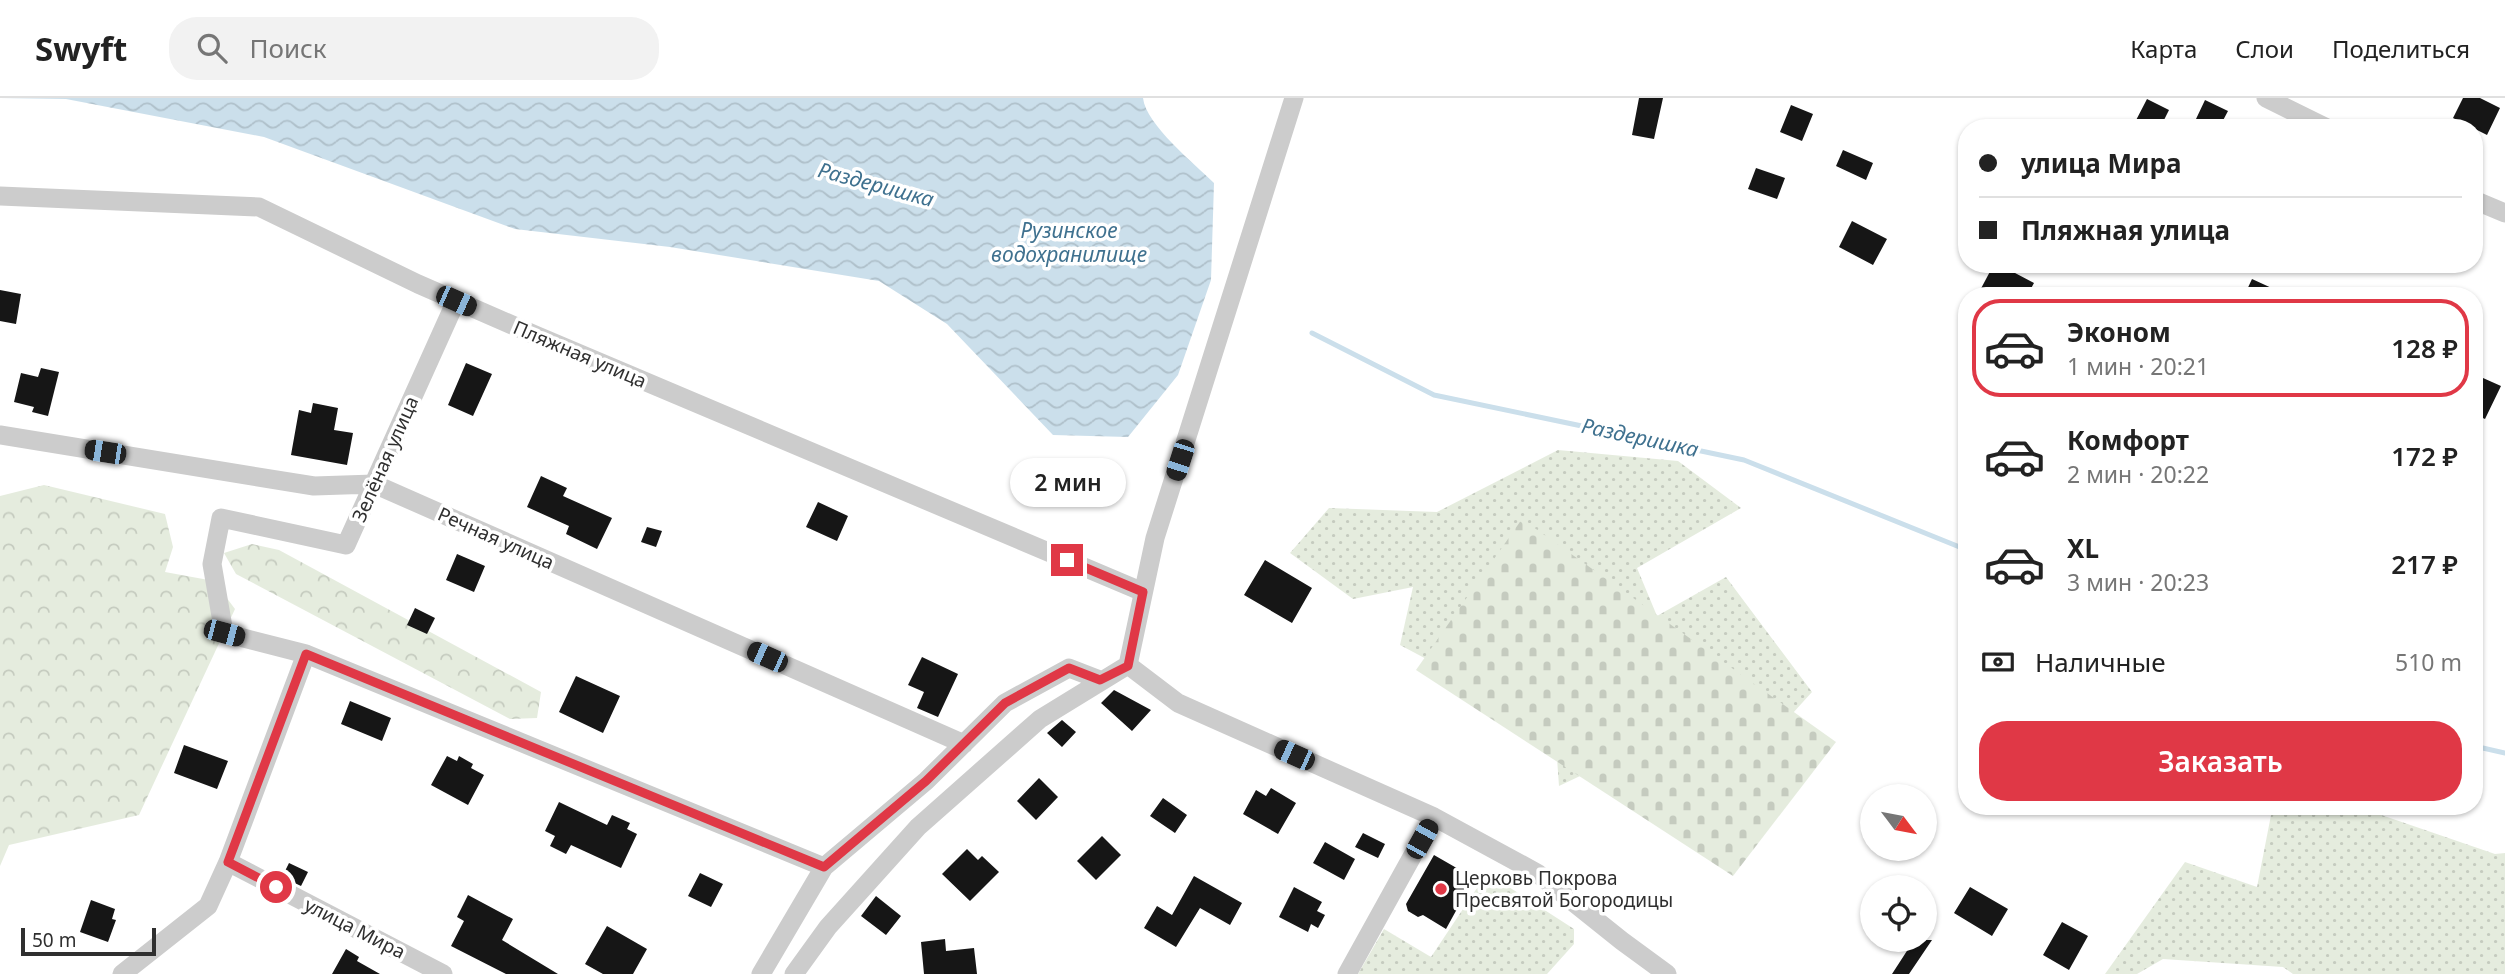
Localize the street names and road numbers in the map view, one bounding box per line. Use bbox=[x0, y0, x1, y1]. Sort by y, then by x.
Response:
street label: Пляжная улица bbox=[509, 314, 651, 394]
street label: Зелёная улица bbox=[346, 392, 424, 526]
street label: Речная улица bbox=[434, 501, 558, 575]
street label: улица Мира bbox=[300, 891, 410, 965]

